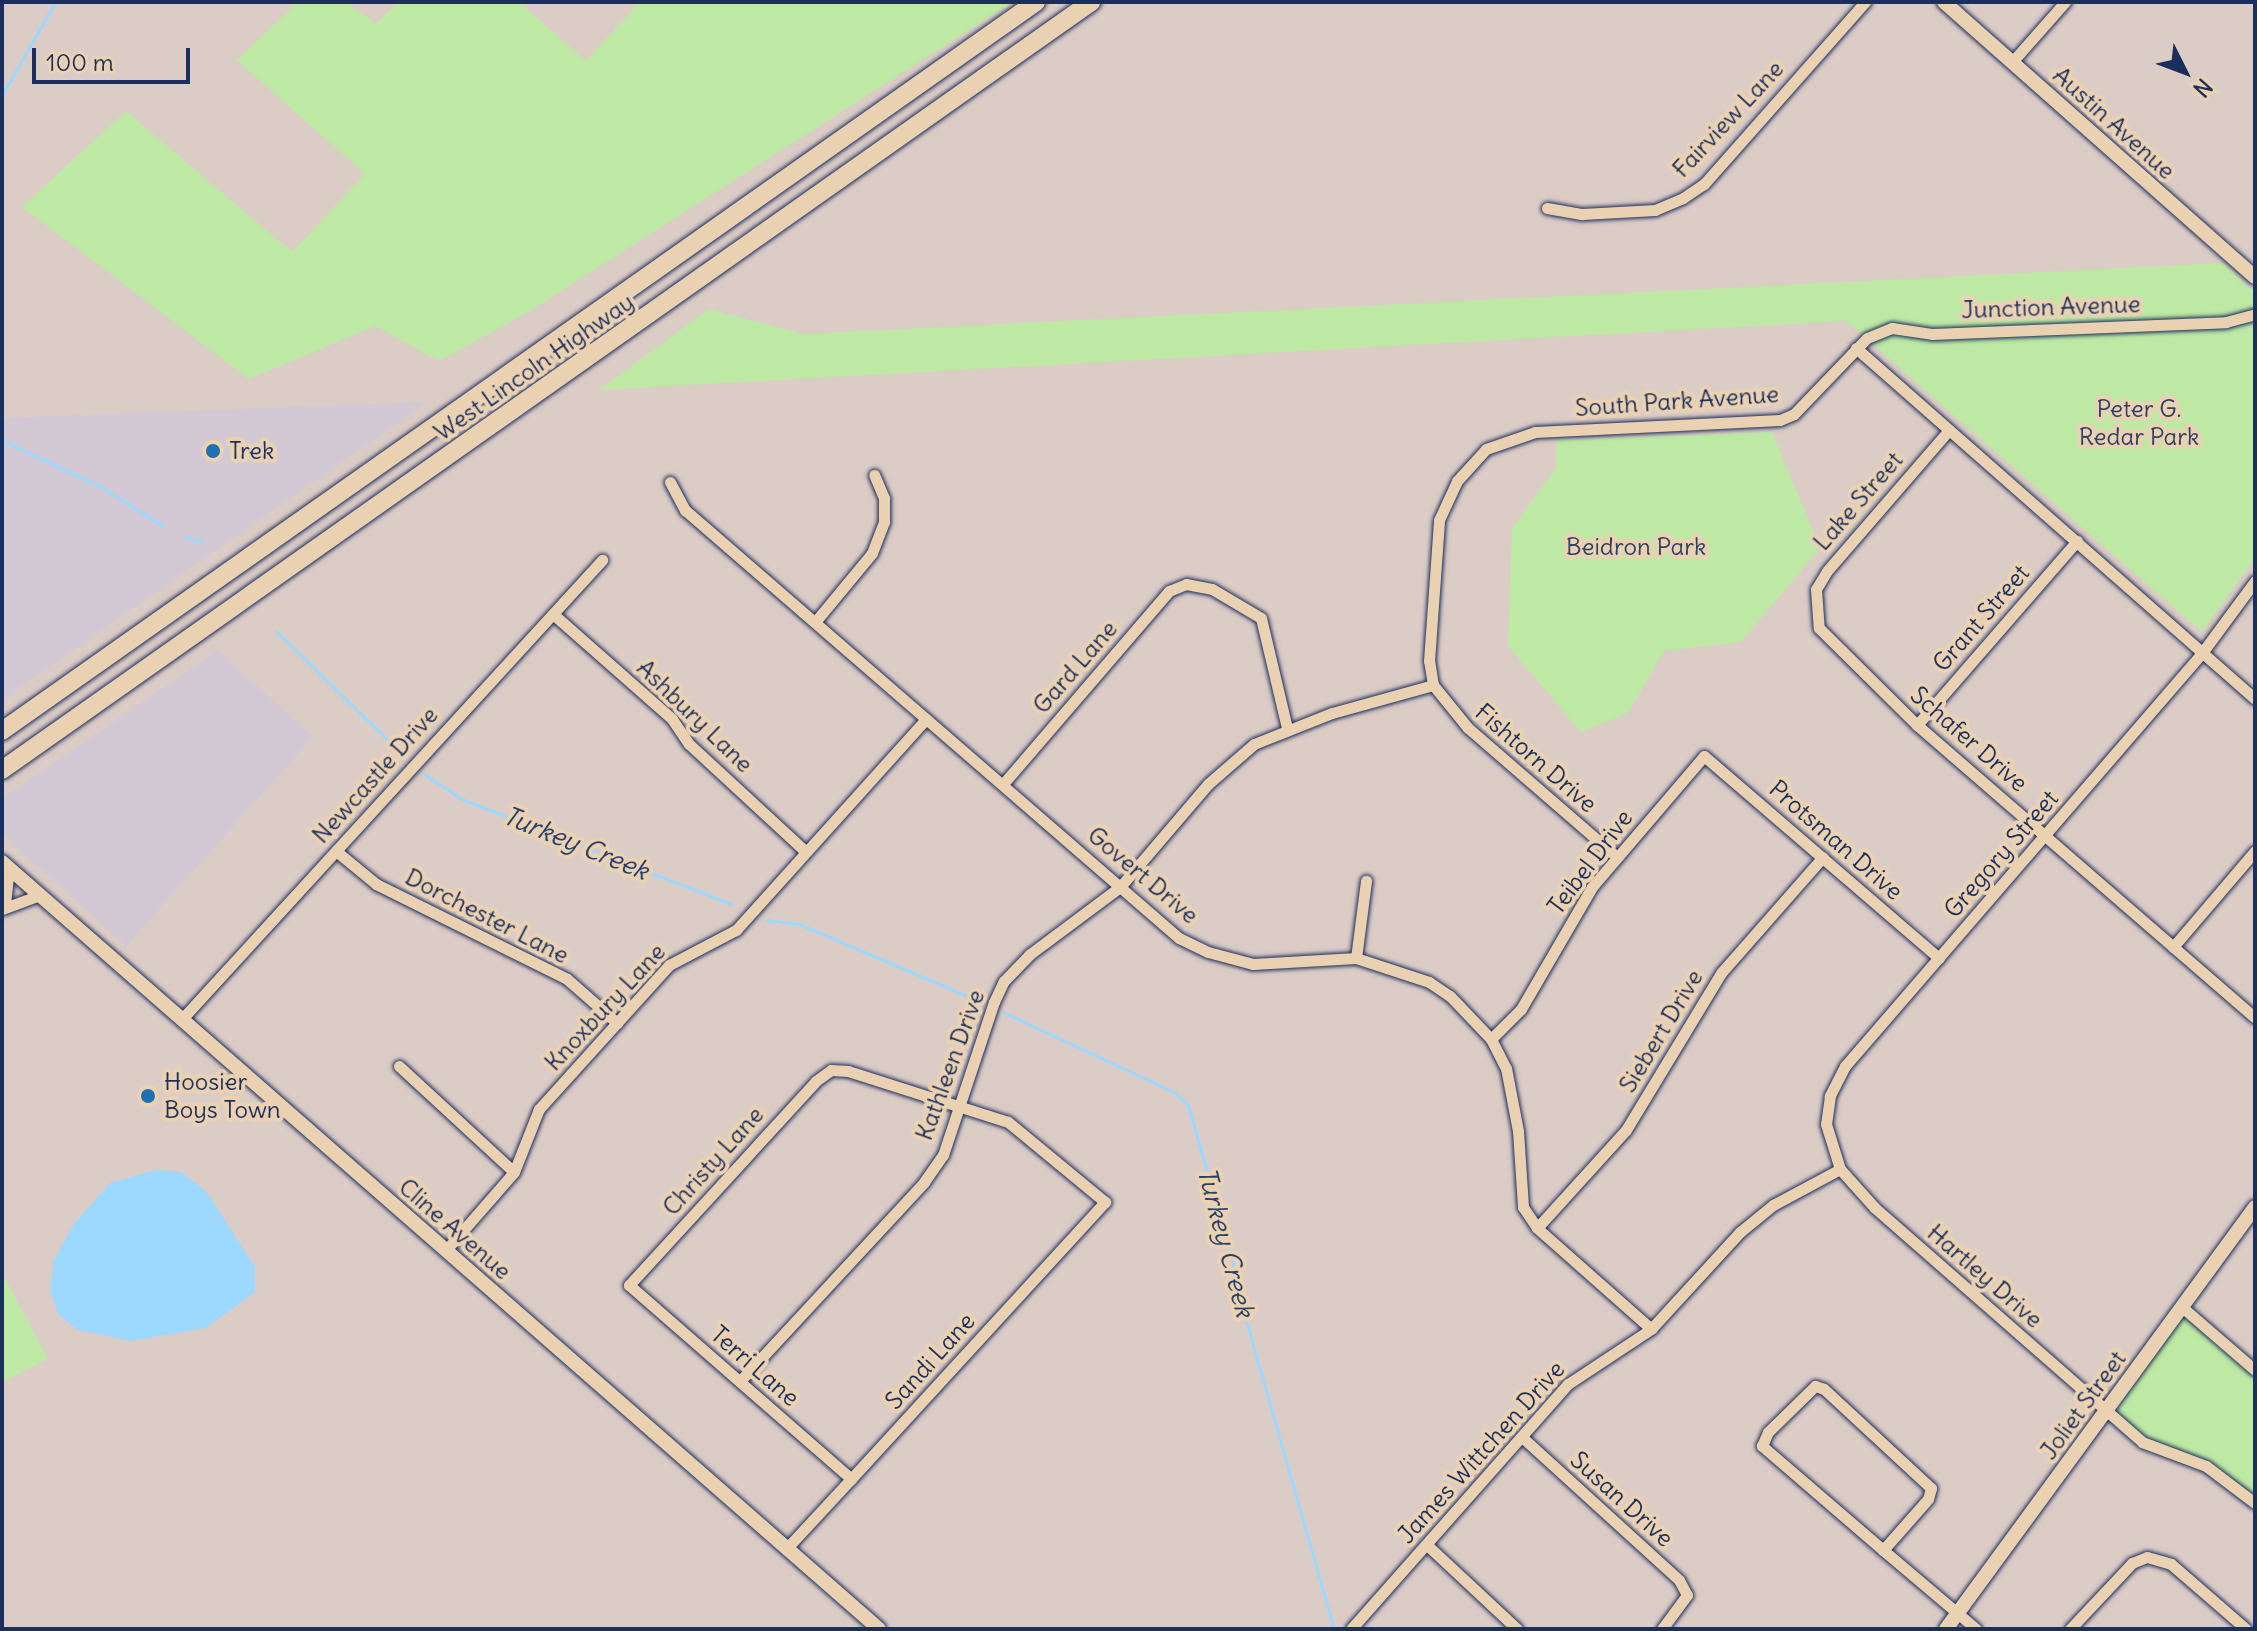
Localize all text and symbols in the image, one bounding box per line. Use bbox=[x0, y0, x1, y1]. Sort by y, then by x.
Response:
scale bar bbox=[36, 32, 194, 82]
north arrow bbox=[2145, 32, 2225, 112]
text: 100 m bbox=[46, 47, 114, 77]
street label: Fairview Lane bbox=[1667, 55, 1789, 183]
street label: Austin Avenue bbox=[2047, 61, 2181, 185]
text: N bbox=[2187, 73, 2218, 103]
street label: West Lincoln Highway bbox=[429, 287, 639, 447]
street label: Junction Avenue bbox=[1961, 289, 2141, 325]
street label: South Park Avenue bbox=[1574, 380, 1780, 422]
park label: Peter G. Redar Park bbox=[2079, 395, 2199, 451]
place label: Trek bbox=[229, 437, 274, 465]
marker: Trek bbox=[204, 442, 222, 460]
street label: Lake Street bbox=[1807, 446, 1909, 556]
park label: Beidron Park bbox=[1566, 533, 1706, 561]
street label: Grant Street bbox=[1927, 559, 2035, 677]
street label: Gard Lane bbox=[1027, 615, 1123, 719]
street label: Ashbury Lane bbox=[631, 654, 759, 778]
street label: Schafer Drive bbox=[1905, 680, 2033, 798]
street label: Fishtorn Drive bbox=[1469, 698, 1603, 818]
street label: Newcastle Drive bbox=[306, 701, 444, 849]
street label: Protsman Drive bbox=[1763, 774, 1909, 906]
street label: Gregory Street bbox=[1938, 784, 2064, 924]
water label: Turkey Creek bbox=[499, 800, 653, 886]
street label: Teibel Drive bbox=[1541, 804, 1639, 920]
street label: Govert Drive bbox=[1082, 820, 1204, 930]
street label: Dorchester Lane bbox=[400, 862, 574, 970]
street label: Knoxbury Lane bbox=[539, 937, 671, 1077]
street label: Siebert Drive bbox=[1613, 964, 1709, 1098]
street label: Kathleen Drive bbox=[909, 986, 991, 1144]
place label: Hoosier Boys Town bbox=[164, 1068, 281, 1124]
marker: Hoosier Boys Town bbox=[139, 1087, 157, 1105]
street label: Christy Lane bbox=[657, 1101, 769, 1221]
water label: Turkey Creek bbox=[1191, 1164, 1261, 1320]
street label: Cline Avenue bbox=[393, 1172, 517, 1286]
street label: Hartley Drive bbox=[1922, 1218, 2048, 1334]
street label: Sandi Lane bbox=[879, 1307, 981, 1415]
street label: Terri Lane bbox=[705, 1320, 805, 1412]
street label: Joliet Street bbox=[2034, 1345, 2132, 1465]
street label: James Wittchen Drive bbox=[1392, 1355, 1570, 1549]
street label: Susan Drive bbox=[1565, 1445, 1679, 1553]

